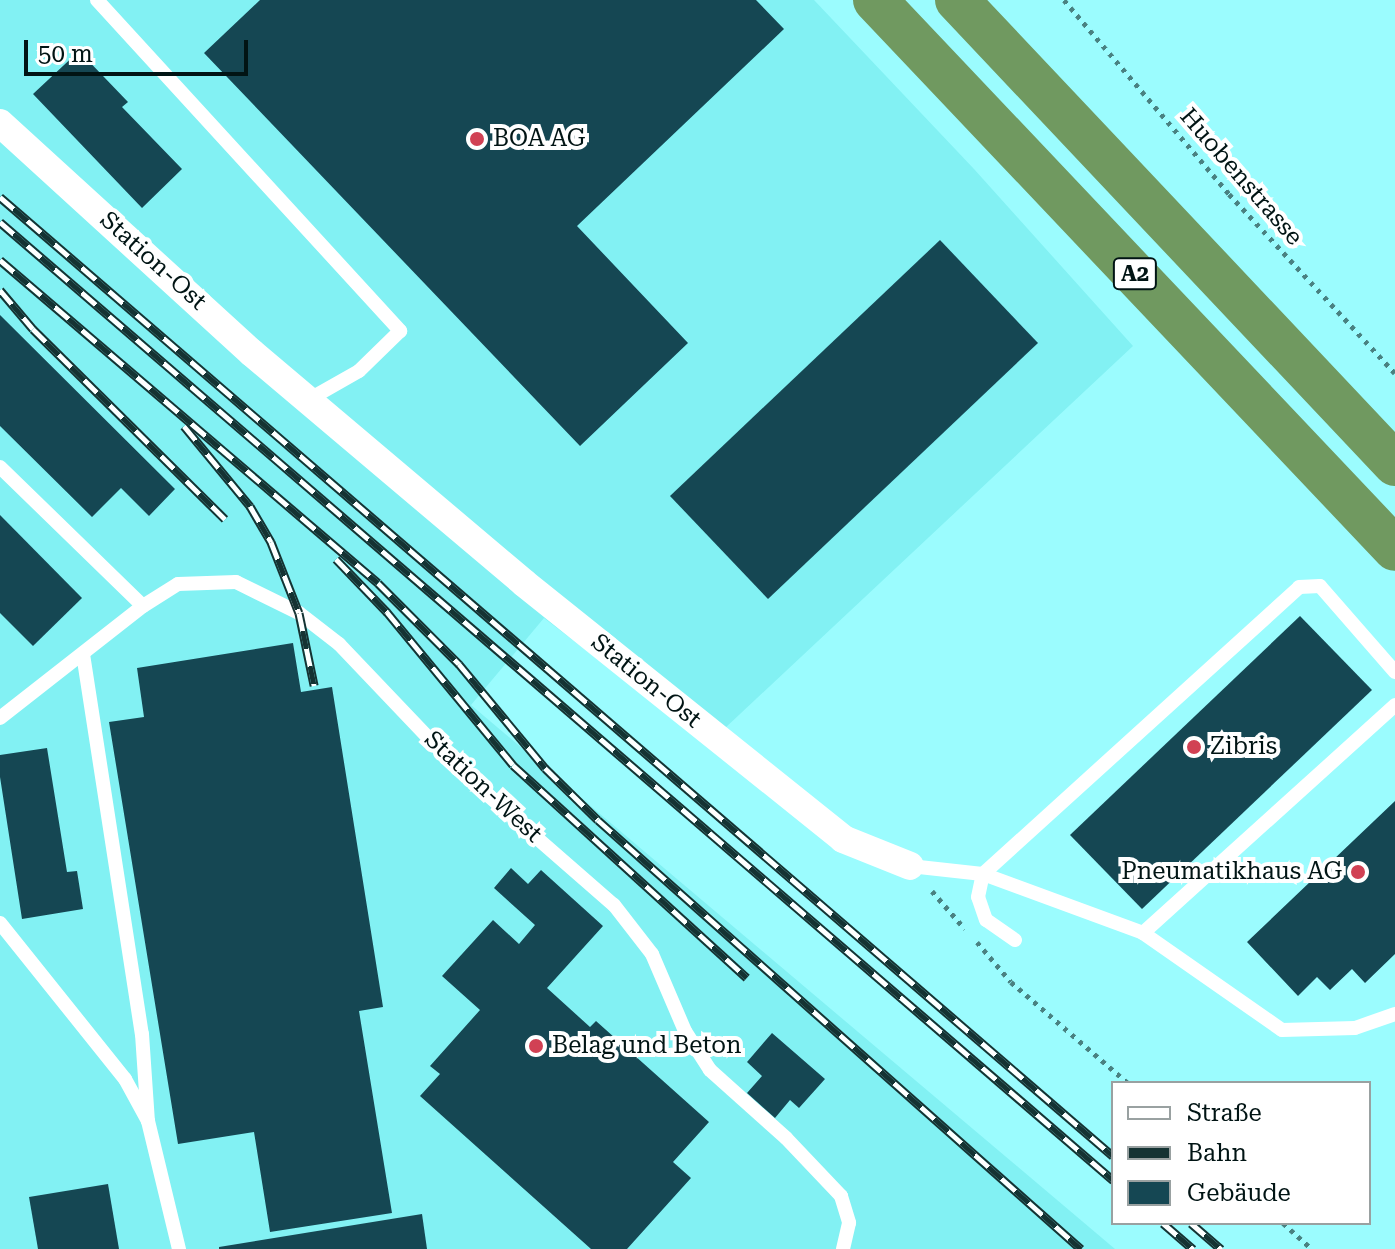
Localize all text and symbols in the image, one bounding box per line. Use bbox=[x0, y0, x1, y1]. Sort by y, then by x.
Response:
scale bar bbox=[28, 24, 252, 74]
text: 50 m bbox=[38, 40, 93, 68]
street label: Huobenstrasse bbox=[1174, 102, 1308, 252]
place label: BOA AG bbox=[493, 125, 585, 153]
marker: BOA AG bbox=[468, 130, 486, 148]
street label: Station-Ost bbox=[94, 206, 212, 316]
road number: A2 bbox=[1111, 256, 1159, 292]
street label: Station-Ost bbox=[585, 628, 707, 734]
street label: Station-West bbox=[418, 725, 548, 849]
place label: Zibris bbox=[1210, 733, 1277, 761]
marker: Zibris bbox=[1185, 738, 1203, 756]
place label: Pneumatikhaus AG bbox=[1121, 858, 1342, 886]
marker: Pneumatikhaus AG bbox=[1349, 863, 1367, 881]
place label: Belag und Beton bbox=[552, 1032, 741, 1060]
marker: Belag und Beton bbox=[527, 1037, 545, 1055]
legend bbox=[1111, 1081, 1371, 1225]
text: Straße bbox=[1187, 1099, 1262, 1127]
text: Bahn bbox=[1187, 1139, 1247, 1167]
text: Gebäude bbox=[1187, 1179, 1291, 1207]

